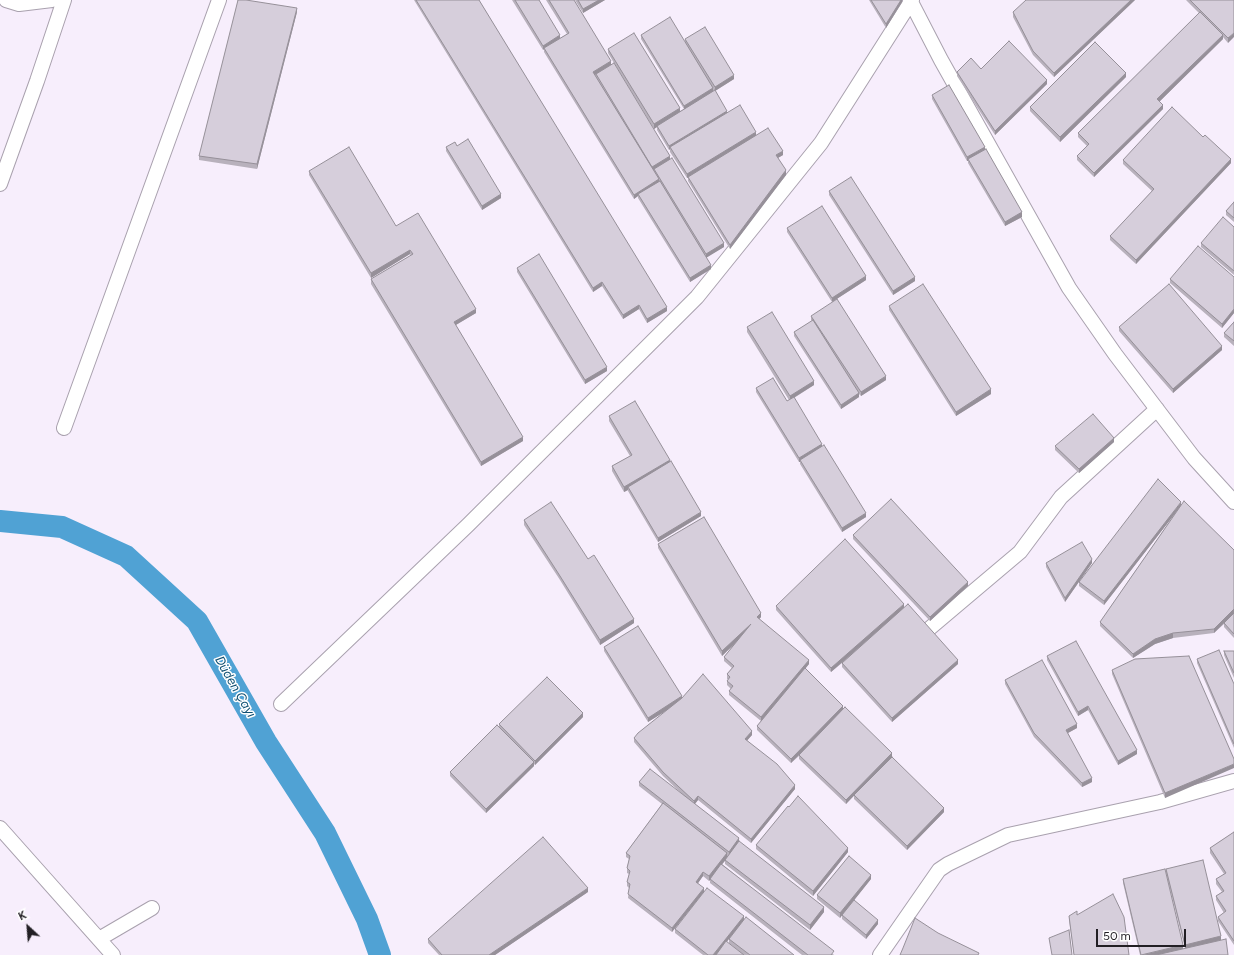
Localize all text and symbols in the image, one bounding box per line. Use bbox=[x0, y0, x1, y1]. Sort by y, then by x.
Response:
water label: Düden Çayı bbox=[211, 654, 259, 720]
north arrow bbox=[8, 907, 48, 947]
text: K bbox=[16, 908, 29, 923]
scale bar bbox=[1098, 921, 1188, 947]
text: 50 m bbox=[1103, 929, 1131, 943]

